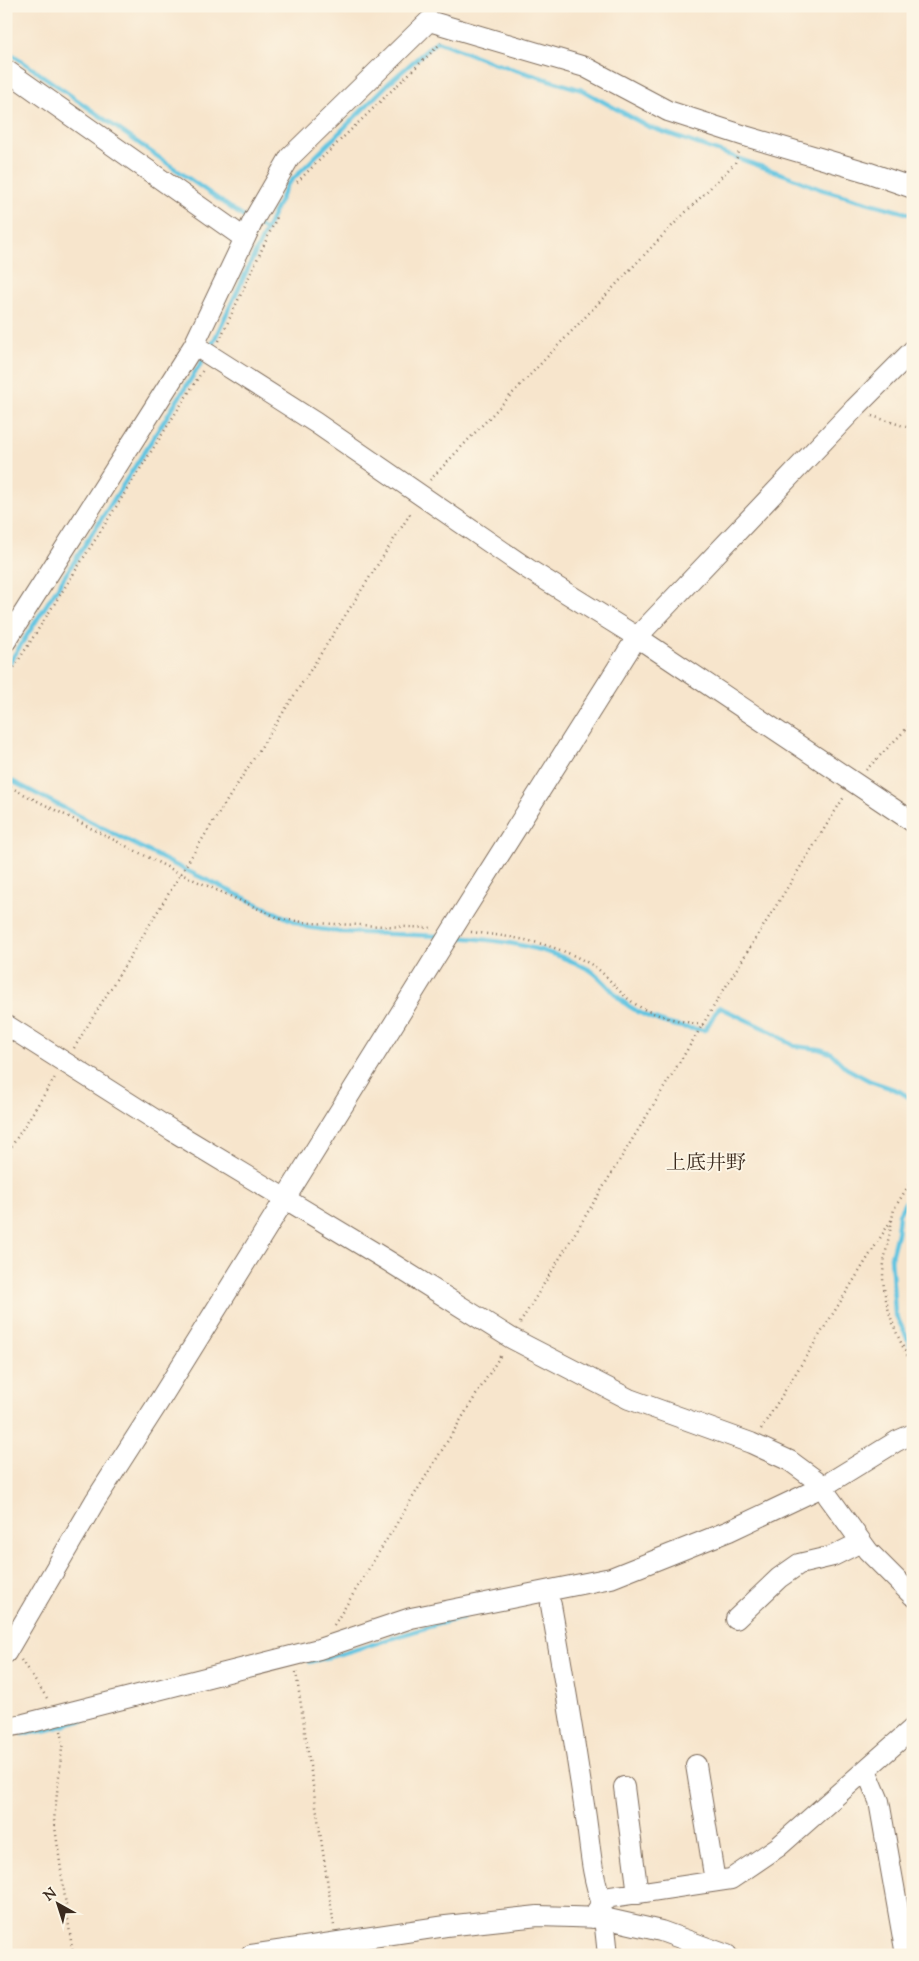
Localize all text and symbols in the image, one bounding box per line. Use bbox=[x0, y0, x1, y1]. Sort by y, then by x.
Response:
district label: 上底井野 bbox=[666, 1150, 746, 1179]
north arrow bbox=[32, 1878, 82, 1928]
text: N bbox=[40, 1884, 62, 1907]

